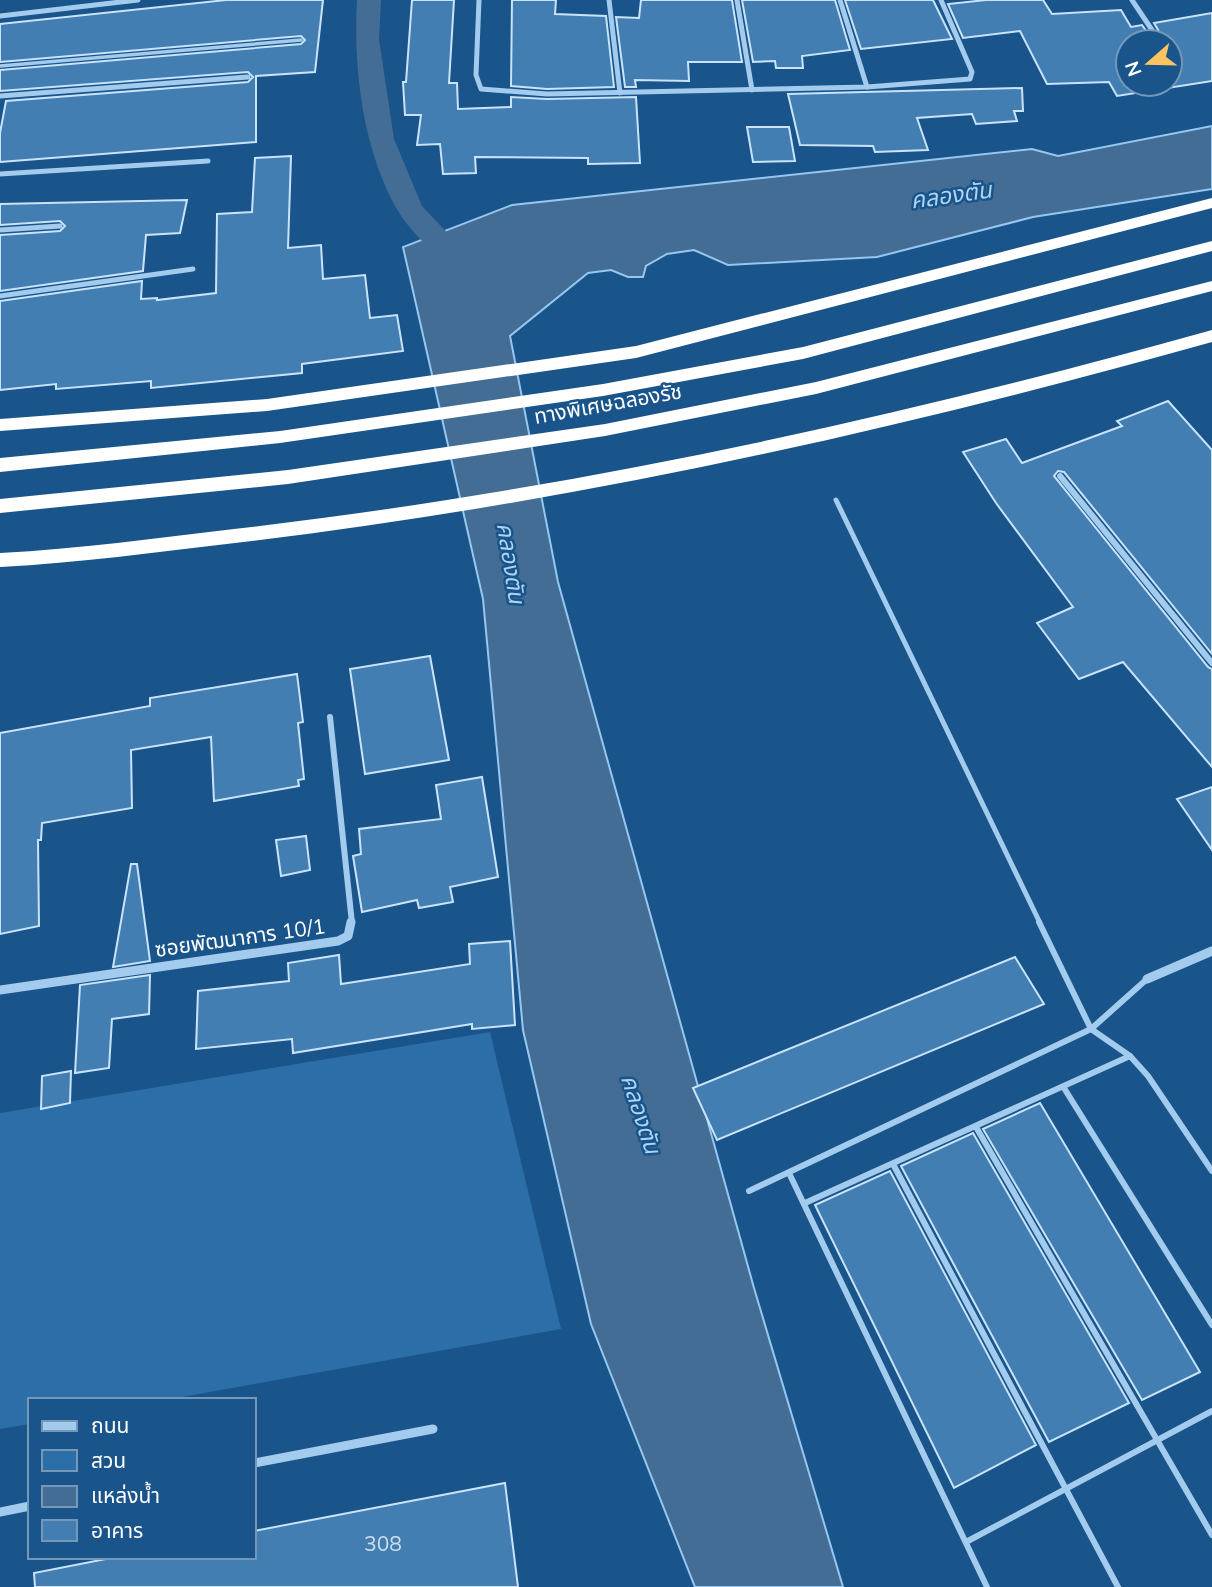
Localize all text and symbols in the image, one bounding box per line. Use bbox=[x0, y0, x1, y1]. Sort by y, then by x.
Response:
north arrow bbox=[1114, 28, 1184, 98]
text: N bbox=[1119, 58, 1147, 80]
water label: คลองตัน bbox=[909, 174, 995, 215]
street label: ทางพิเศษฉลองรัช bbox=[532, 377, 684, 429]
water label: คลองตัน bbox=[491, 520, 532, 607]
street label: ซอยพัฒนาการ 10/1 bbox=[153, 912, 327, 962]
water label: คลองตัน bbox=[615, 1071, 668, 1159]
legend bbox=[28, 1398, 256, 1559]
text: ถนน bbox=[91, 1412, 129, 1438]
text: สวน bbox=[91, 1447, 126, 1473]
text: แหล่งน้ำ bbox=[91, 1481, 160, 1508]
text: อาคาร bbox=[91, 1517, 143, 1543]
house number: 308 bbox=[364, 1530, 402, 1556]

